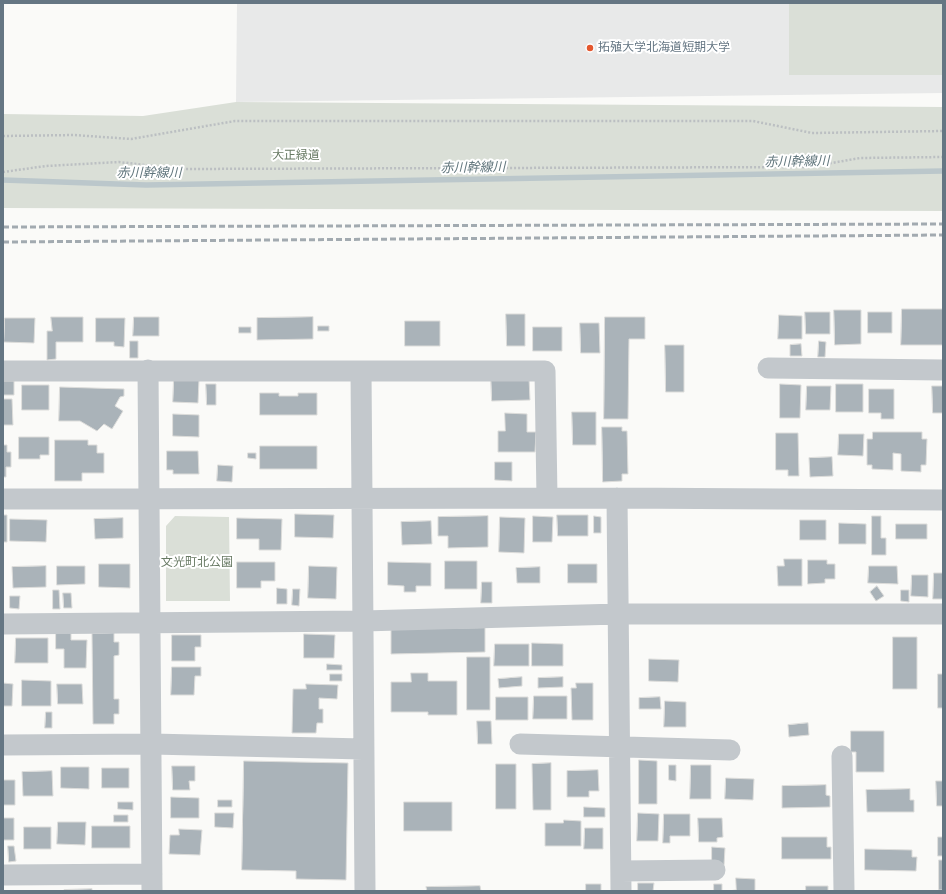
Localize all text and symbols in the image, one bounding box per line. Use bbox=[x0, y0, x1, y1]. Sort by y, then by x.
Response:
place label: 拓殖大学北海道短期大学 bbox=[598, 41, 730, 55]
marker: 拓殖大学北海道短期大学 bbox=[585, 43, 595, 53]
park label: 大正緑道 bbox=[272, 149, 320, 163]
water label: 赤川幹線川 bbox=[764, 154, 830, 170]
water label: 赤川幹線川 bbox=[440, 160, 506, 176]
water label: 赤川幹線川 bbox=[117, 165, 181, 181]
park label: 文光町北公園 bbox=[161, 556, 233, 570]

